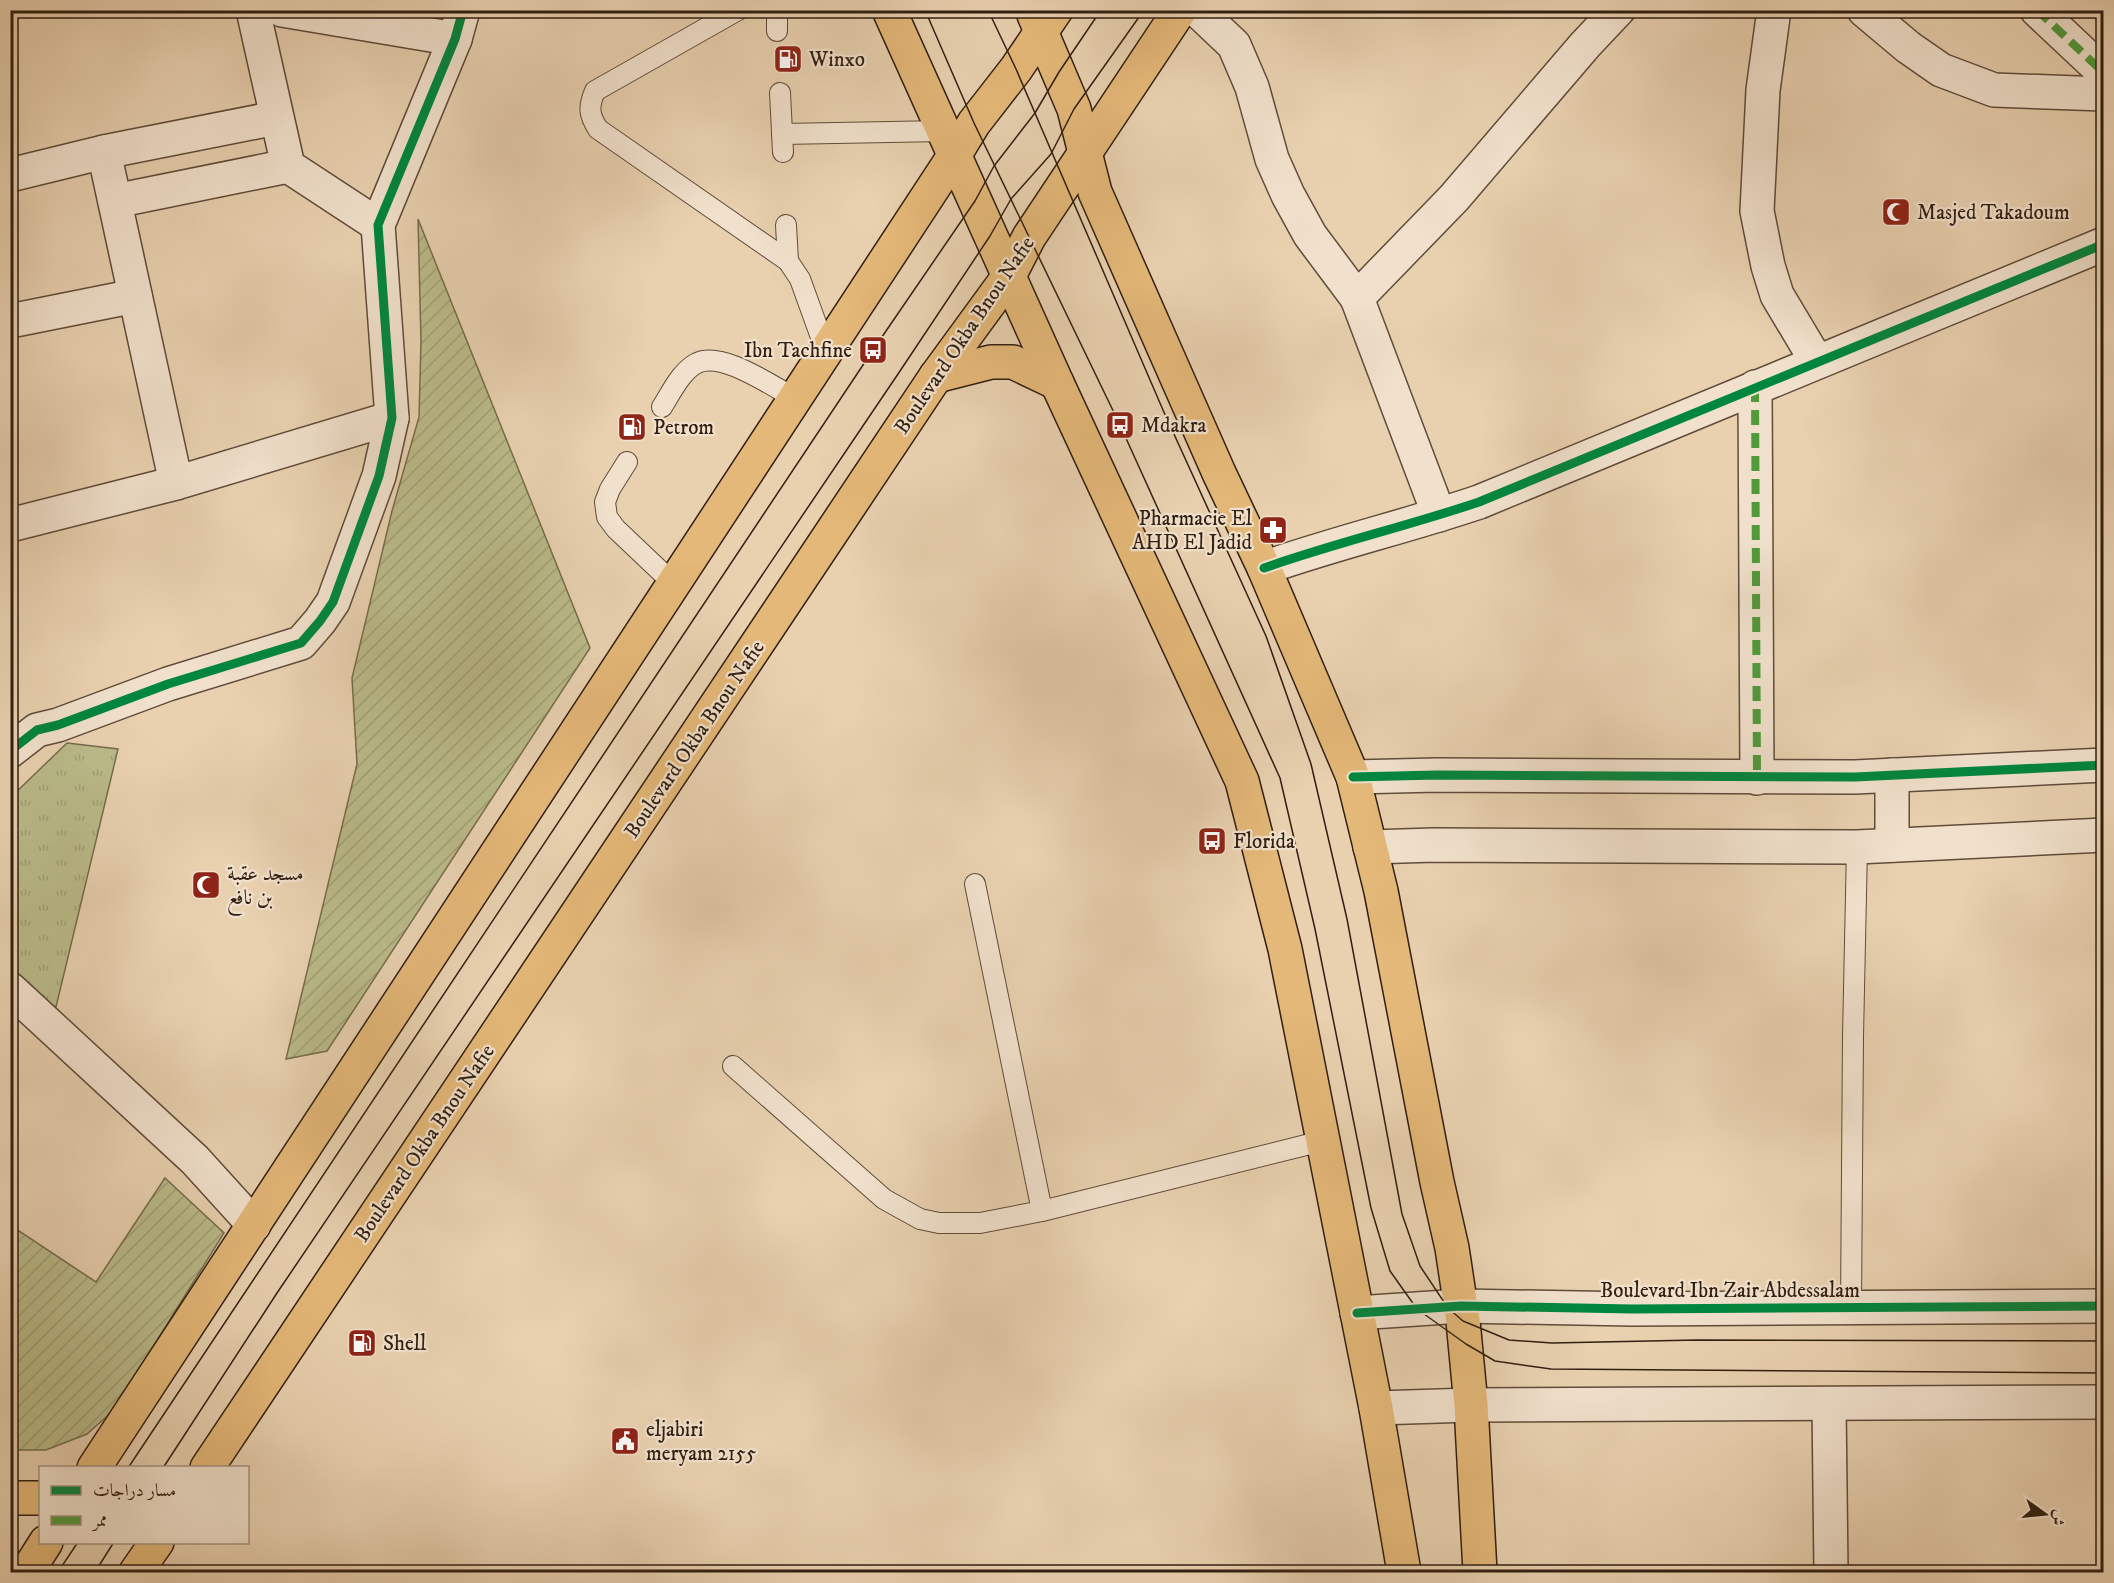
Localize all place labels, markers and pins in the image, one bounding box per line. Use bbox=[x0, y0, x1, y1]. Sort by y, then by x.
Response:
fuel station icon: Winxo bbox=[772, 43, 804, 75]
place label: Winxo bbox=[808, 47, 865, 73]
mosque icon: Masjed Takadoum bbox=[1880, 196, 1912, 228]
place label: Masjed Takadoum bbox=[1917, 200, 2070, 226]
bus stop icon: Ibn Tachfine bbox=[857, 334, 889, 366]
place label: Ibn Tachfine bbox=[744, 338, 852, 364]
bus stop icon: Mdakra bbox=[1104, 409, 1136, 441]
fuel station icon: Petrom bbox=[616, 411, 648, 443]
place label: Mdakra bbox=[1141, 413, 1207, 439]
place label: Petrom bbox=[653, 415, 714, 441]
place label: Pharmacie El AHD El Jadid bbox=[1132, 506, 1253, 556]
pharmacy icon: Pharmacie El AHD El Jadid bbox=[1257, 514, 1289, 546]
bus stop icon: Florida bbox=[1196, 825, 1228, 857]
place label: Florida bbox=[1233, 829, 1295, 855]
place label: مسجد عقبة بن نافع bbox=[227, 861, 304, 916]
mosque icon: مسجد عقبة بن نافع bbox=[190, 869, 222, 901]
fuel station icon: Shell bbox=[346, 1327, 378, 1359]
place label: Shell bbox=[383, 1331, 427, 1357]
place label: eljabiri meryam 2155 bbox=[646, 1417, 756, 1467]
public building icon: eljabiri meryam 2155 bbox=[609, 1425, 641, 1457]

